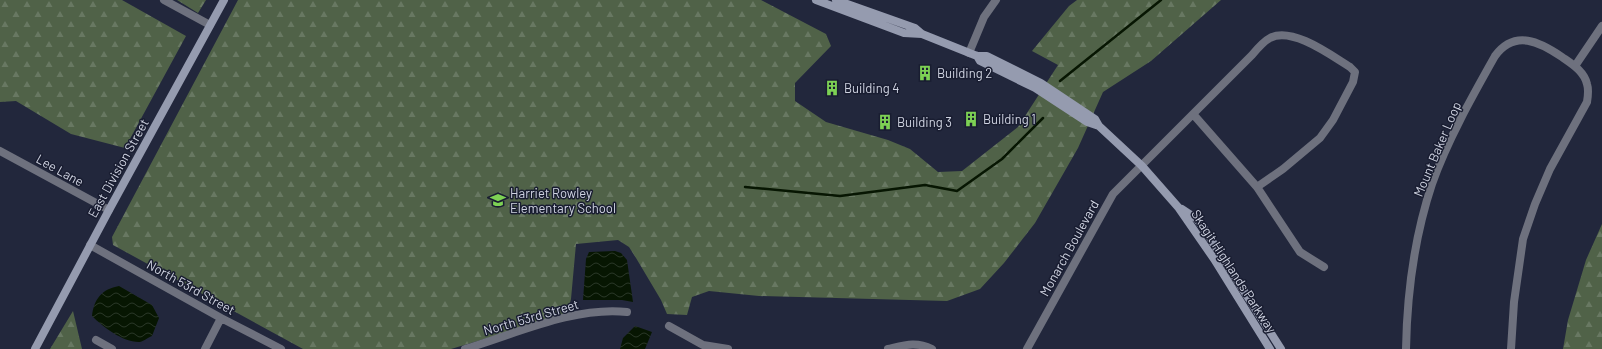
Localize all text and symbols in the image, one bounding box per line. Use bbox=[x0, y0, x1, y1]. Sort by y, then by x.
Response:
building icon: Building 2 bbox=[916, 64, 934, 82]
place label: Building 2 bbox=[937, 65, 992, 81]
building icon: Building 4 bbox=[823, 79, 841, 97]
place label: Building 4 bbox=[844, 80, 899, 96]
street label: Mount Baker Loop bbox=[1410, 99, 1464, 199]
building icon: Building 1 bbox=[962, 110, 980, 128]
place label: Building 1 bbox=[983, 111, 1036, 127]
building icon: Building 3 bbox=[876, 113, 894, 131]
place label: Building 3 bbox=[897, 114, 952, 130]
street label: East Division Street bbox=[84, 116, 152, 220]
street label: Lee Lane bbox=[34, 150, 87, 190]
place label: Harriet Rowley Elementary School bbox=[510, 185, 616, 216]
school or university icon: Harriet Rowley Elementary School bbox=[489, 191, 507, 209]
street label: Monarch Boulevard bbox=[1036, 197, 1102, 299]
street label: Skagit Highlands Parkway bbox=[1188, 206, 1280, 336]
street label: North 53rd Street bbox=[144, 256, 238, 318]
street label: North 53rd Street bbox=[482, 296, 580, 338]

